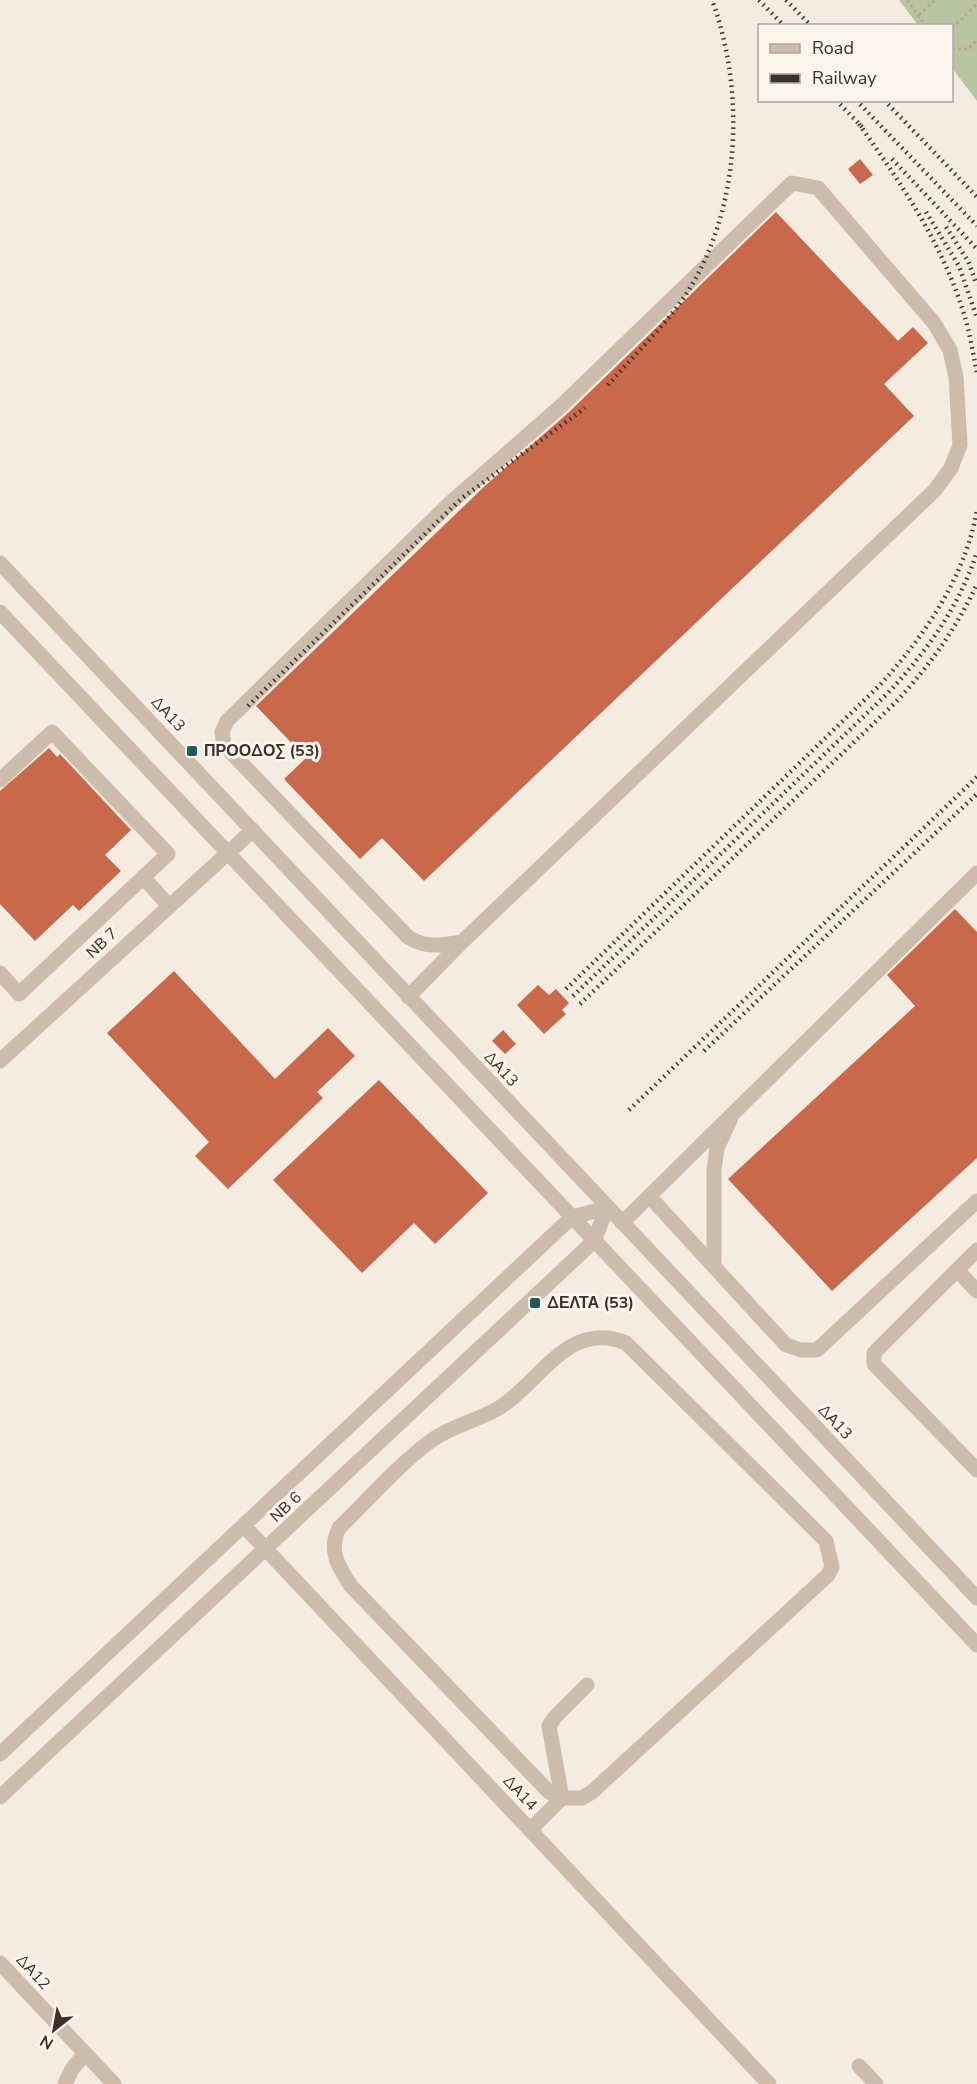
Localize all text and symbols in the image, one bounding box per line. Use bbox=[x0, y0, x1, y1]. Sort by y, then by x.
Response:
legend bbox=[758, 24, 953, 102]
text: Road bbox=[812, 36, 854, 60]
text: Railway bbox=[812, 66, 877, 90]
street label: ΔΑ13 bbox=[146, 691, 190, 737]
place label: ΠΡΟΟΔΟΣ (53) bbox=[204, 740, 320, 762]
marker: ΠΡΟΟΔΟΣ (53) bbox=[185, 744, 199, 758]
street label: ΝΒ 7 bbox=[81, 923, 123, 963]
street label: ΔΑ13 bbox=[479, 1046, 523, 1092]
place label: ΔΕΛΤΑ (53) bbox=[547, 1292, 634, 1314]
marker: ΔΕΛΤΑ (53) bbox=[528, 1296, 542, 1310]
street label: ΔΑ13 bbox=[813, 1399, 857, 1445]
street label: ΝΒ 6 bbox=[265, 1487, 307, 1527]
street label: ΔΑ14 bbox=[498, 1770, 542, 1816]
street label: ΔΑ12 bbox=[11, 1949, 55, 1995]
north arrow bbox=[24, 2000, 84, 2060]
text: N bbox=[36, 2029, 58, 2055]

